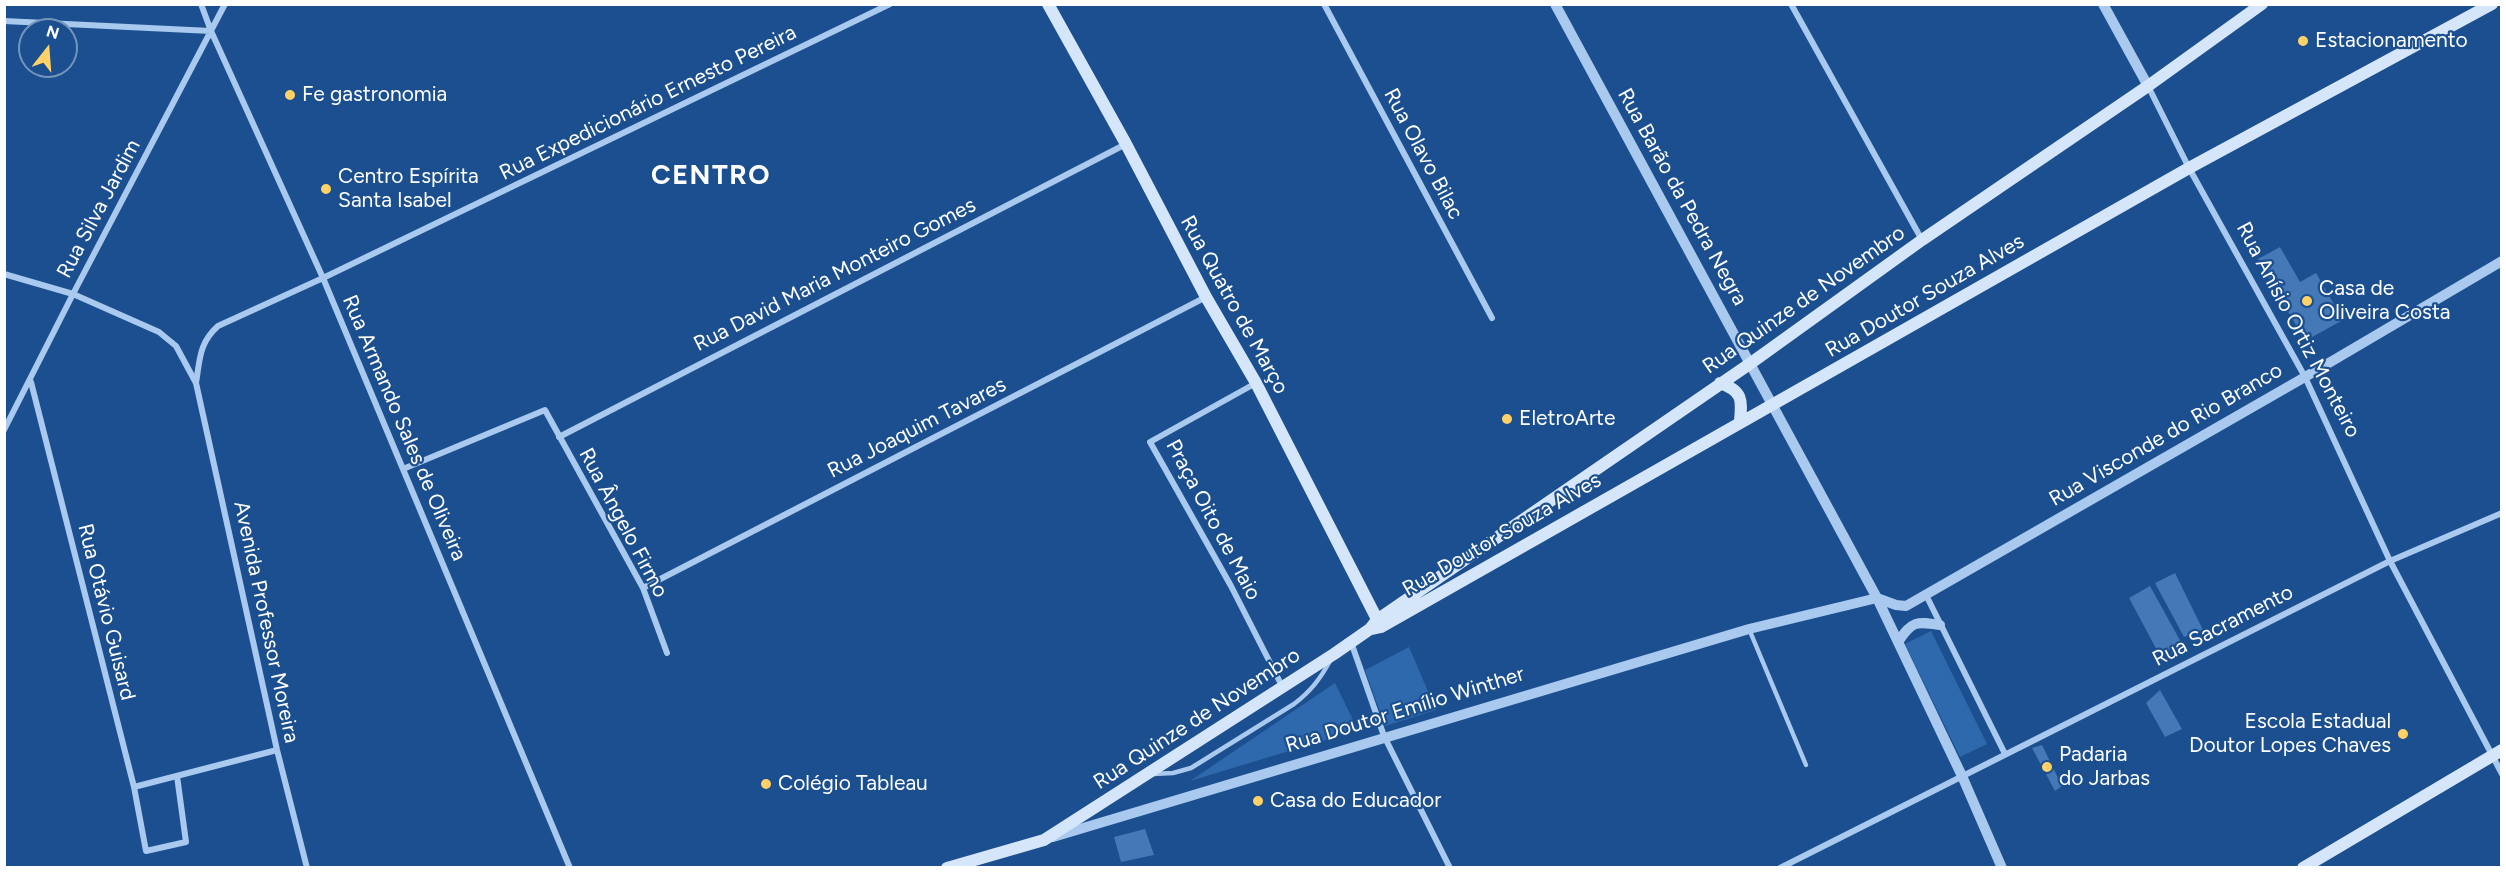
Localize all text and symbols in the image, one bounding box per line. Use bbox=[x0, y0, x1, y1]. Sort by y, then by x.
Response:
north arrow bbox=[18, 18, 78, 78]
street label: Rua Expedicionário Ernesto Pereira bbox=[496, 20, 800, 186]
text: N bbox=[44, 21, 62, 43]
place label: Estacionamento bbox=[2315, 28, 2468, 54]
marker: Estacionamento bbox=[2296, 34, 2310, 48]
place label: Fe gastronomia bbox=[302, 82, 447, 108]
street label: Rua Olavo Bilac bbox=[1378, 84, 1468, 224]
street label: Rua Barão da Pedra Negra bbox=[1612, 84, 1752, 310]
marker: Fe gastronomia bbox=[283, 88, 297, 102]
street label: Rua Silva Jardim bbox=[52, 135, 146, 283]
district label: CENTRO bbox=[651, 160, 771, 192]
place label: Centro Espírita Santa Isabel bbox=[338, 164, 479, 214]
marker: Centro Espírita Santa Isabel bbox=[319, 182, 333, 196]
street label: Rua David Maria Monteiro Gomes bbox=[690, 193, 980, 357]
street label: Rua Quatro de Março bbox=[1174, 211, 1294, 399]
street label: Rua Anísio Ortiz Monteiro bbox=[2230, 218, 2366, 442]
street label: Rua Quinze de Novembro bbox=[1698, 221, 1910, 379]
street label: Rua Doutor Souza Alves bbox=[1821, 229, 2029, 363]
place label: Casa de Oliveira Costa bbox=[2319, 276, 2450, 326]
street label: Rua Armando Sales de Oliveira bbox=[336, 291, 472, 565]
marker: Casa de Oliveira Costa bbox=[2300, 294, 2314, 308]
street label: Rua Visconde do Rio Branco bbox=[2045, 358, 2287, 512]
street label: Rua Joaquim Tavares bbox=[824, 372, 1010, 484]
place label: EletroArte bbox=[1519, 406, 1615, 432]
marker: EletroArte bbox=[1500, 412, 1514, 426]
street label: Praça Oito de Maio bbox=[1160, 435, 1266, 605]
street label: Rua Ângelo Firmo bbox=[573, 444, 673, 602]
street label: Rua Doutor Souza Alves bbox=[1398, 468, 1606, 602]
street label: Avenida Professor Moreira bbox=[228, 499, 304, 745]
street label: Rua Otávio Guisard bbox=[72, 521, 140, 703]
street label: Rua Sacramento bbox=[2148, 580, 2298, 672]
street label: Rua Quinze de Novembro bbox=[1089, 643, 1305, 795]
street label: Rua Doutor Emílio Winther bbox=[1283, 662, 1527, 758]
place label: Escola Estadual Doutor Lopes Chaves bbox=[2189, 709, 2391, 759]
marker: Escola Estadual Doutor Lopes Chaves bbox=[2396, 727, 2410, 741]
place label: Padaria do Jarbas bbox=[2059, 742, 2150, 792]
marker: Padaria do Jarbas bbox=[2040, 760, 2054, 774]
place label: Colégio Tableau bbox=[778, 771, 928, 797]
marker: Colégio Tableau bbox=[759, 777, 773, 791]
place label: Casa do Educador bbox=[1270, 788, 1441, 814]
marker: Casa do Educador bbox=[1251, 794, 1265, 808]

